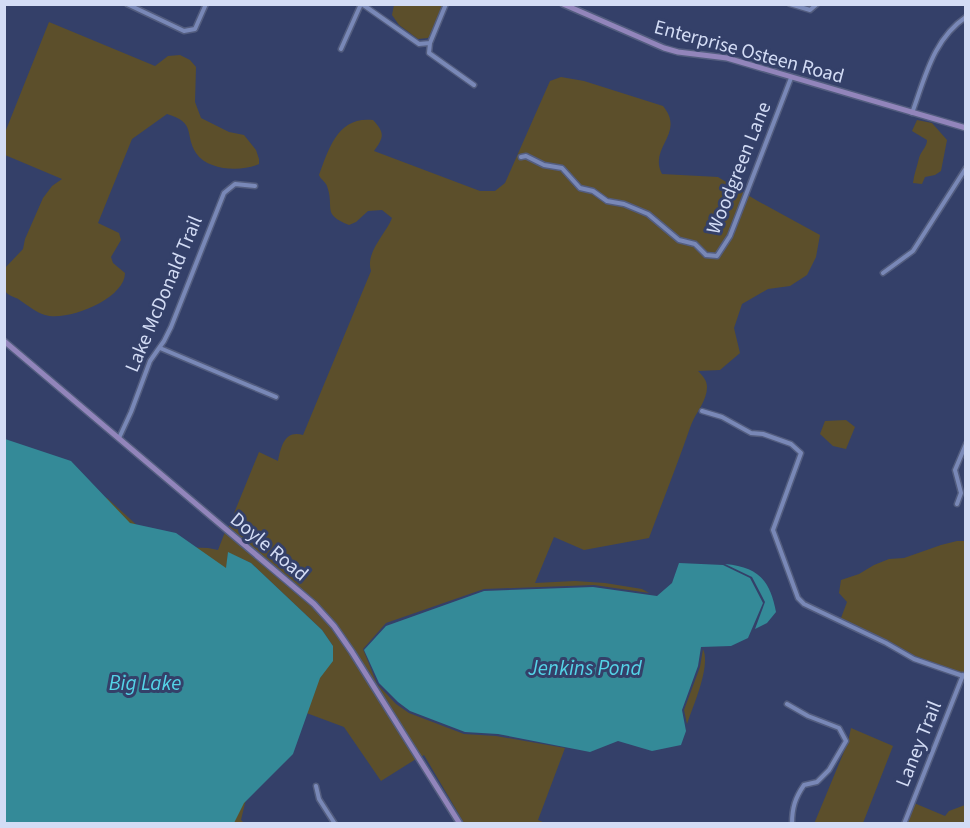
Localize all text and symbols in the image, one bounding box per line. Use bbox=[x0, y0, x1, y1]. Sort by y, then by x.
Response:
street label: Enterprise Osteen Road bbox=[651, 13, 847, 91]
street label: Woodgreen Lane bbox=[700, 97, 778, 239]
street label: Lake McDonald Trail bbox=[118, 211, 210, 377]
street label: Doyle Road bbox=[224, 506, 314, 588]
water label: Jenkins Pond bbox=[527, 653, 643, 683]
water label: Big Lake bbox=[109, 668, 181, 698]
street label: Laney Trail bbox=[889, 697, 949, 791]

